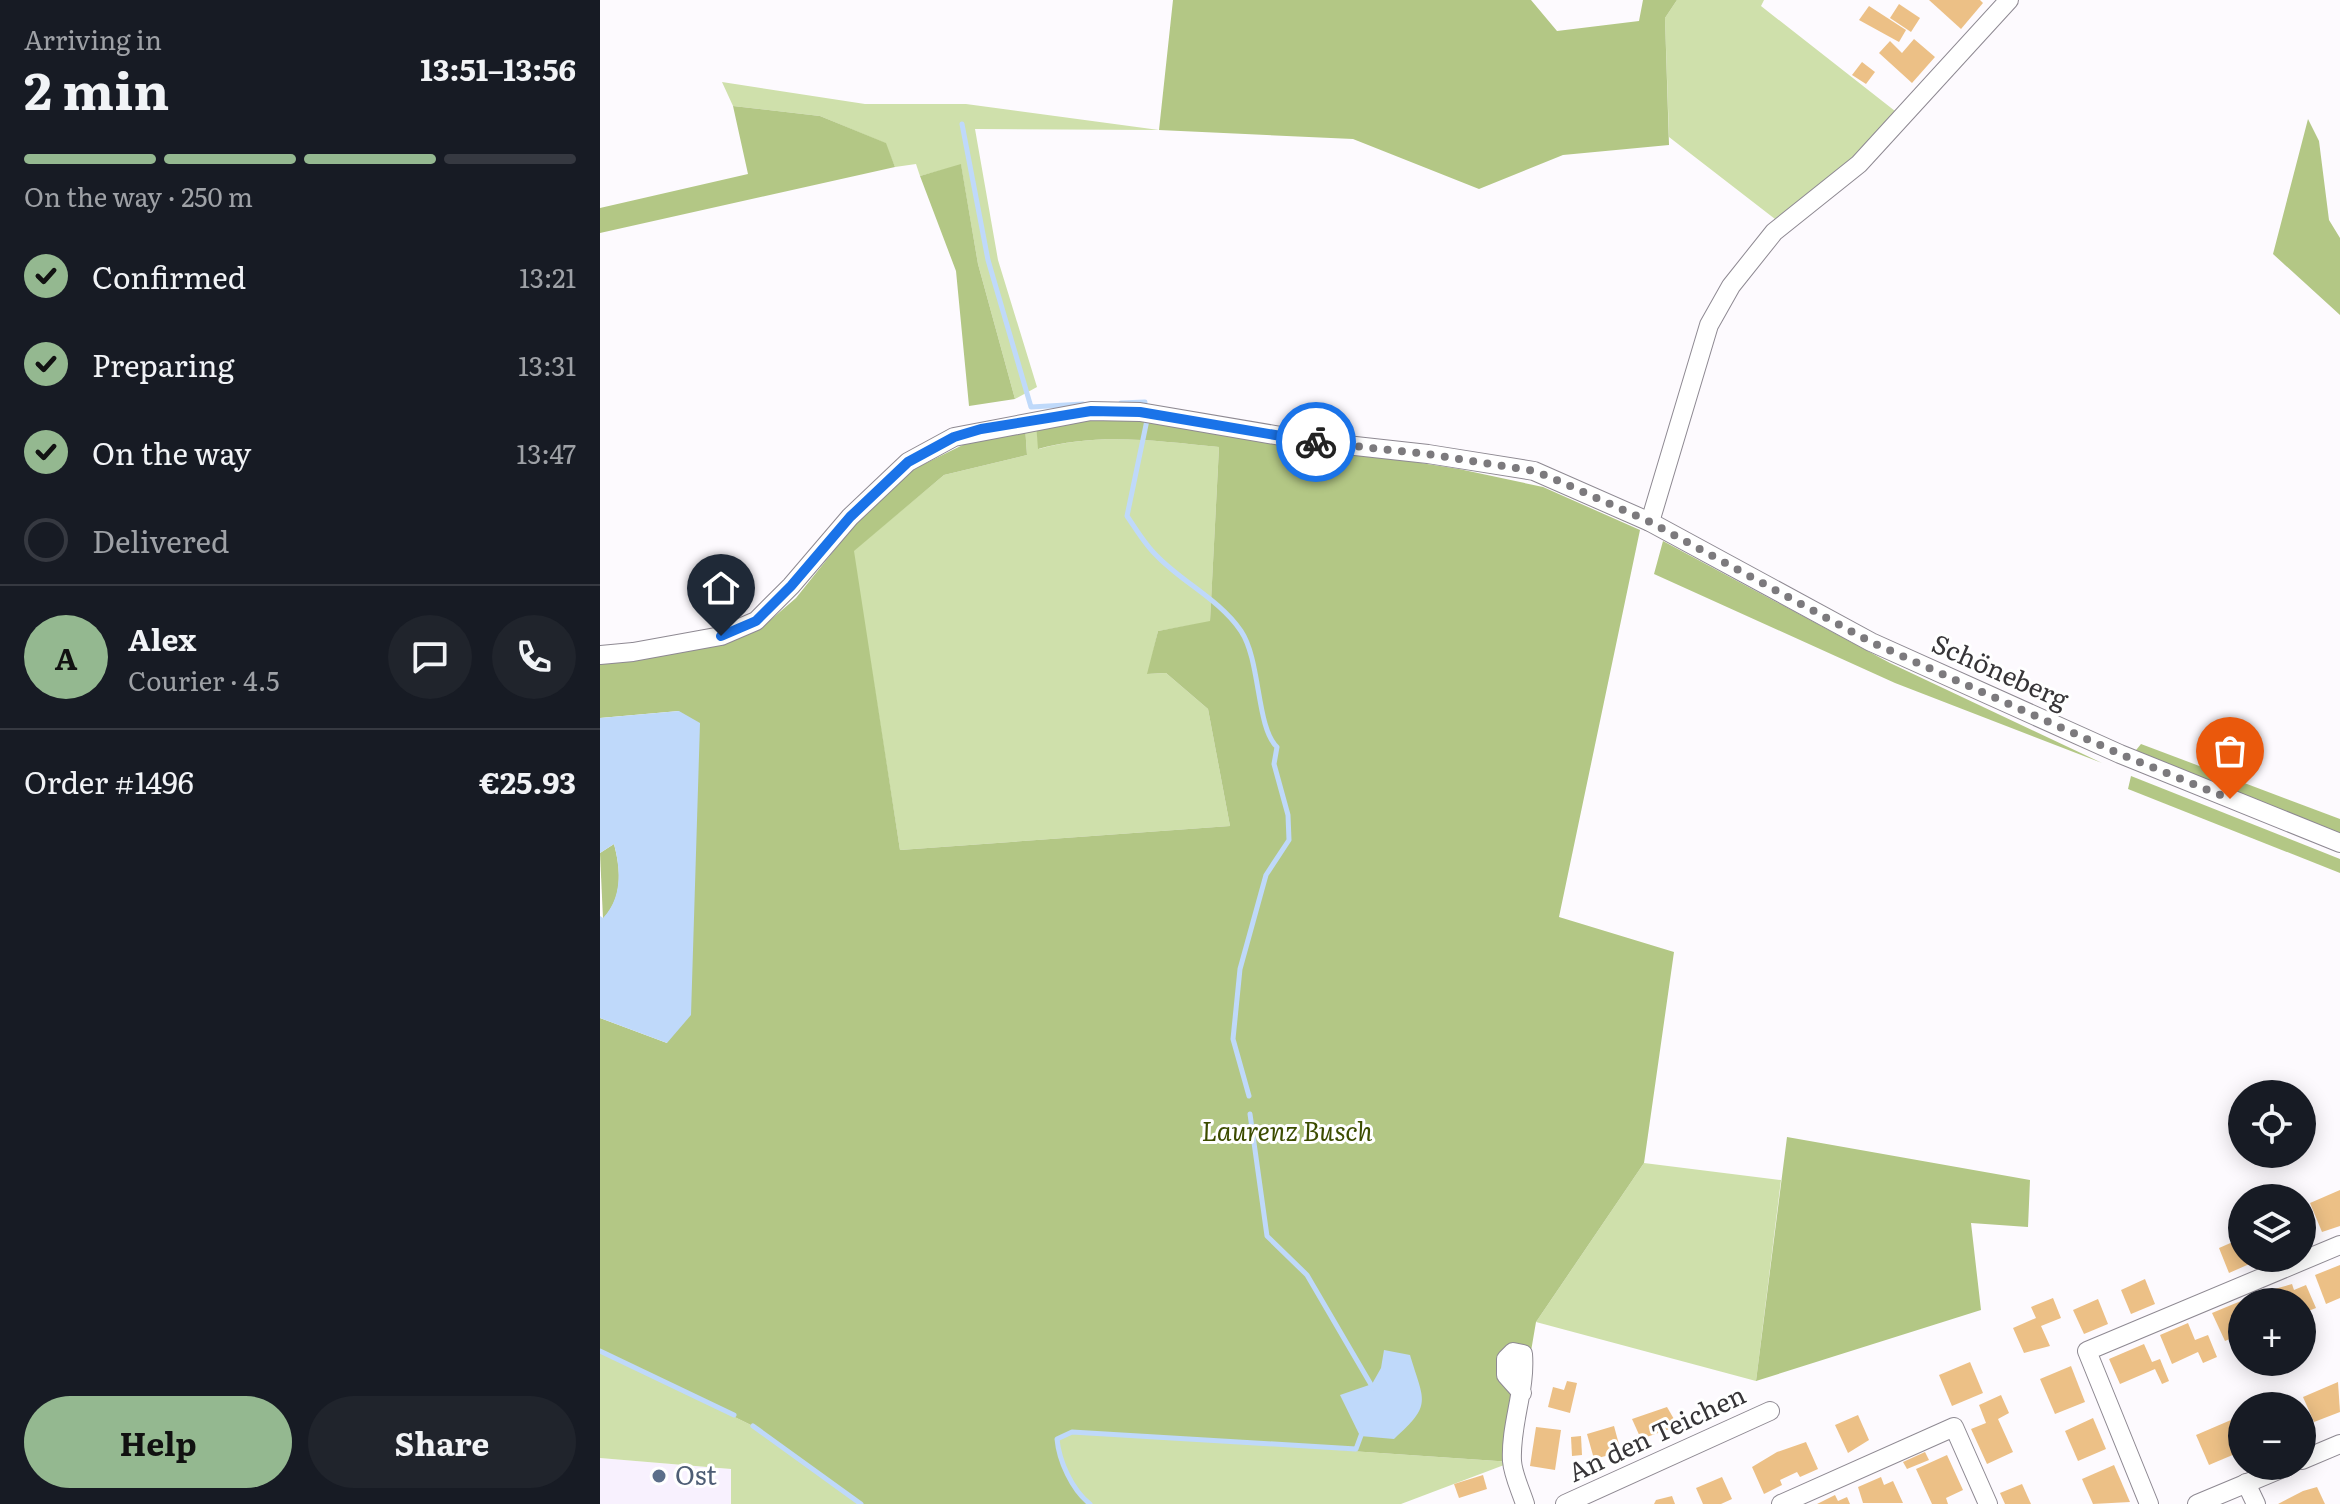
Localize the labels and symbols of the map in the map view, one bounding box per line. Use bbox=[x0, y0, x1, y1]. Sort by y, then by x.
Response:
courier bbox=[1276, 402, 1356, 482]
pin bbox=[687, 554, 755, 636]
street label: Schöneberg bbox=[1926, 622, 2076, 717]
pin bbox=[2196, 717, 2264, 799]
park label: Laurenz Busch bbox=[1202, 1110, 1372, 1149]
street label: An den Teichen bbox=[1561, 1373, 1751, 1490]
place label: Ost bbox=[675, 1454, 717, 1493]
marker: Ost bbox=[650, 1467, 668, 1485]

